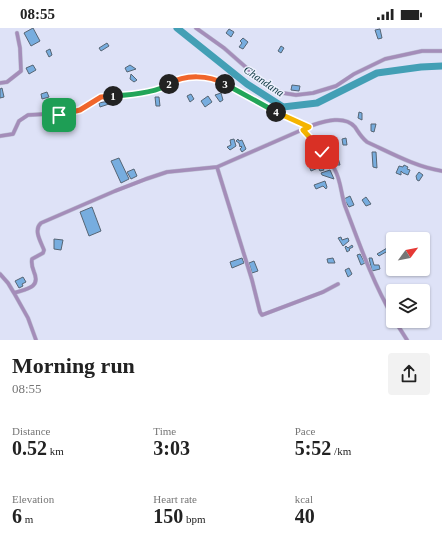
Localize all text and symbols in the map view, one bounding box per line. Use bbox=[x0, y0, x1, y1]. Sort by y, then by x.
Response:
text: 08:55 bbox=[20, 6, 55, 22]
water label: Chandana bbox=[242, 63, 287, 99]
pin: 2 bbox=[159, 74, 179, 94]
pin: 3 bbox=[215, 74, 235, 94]
text: 2 bbox=[166, 78, 172, 90]
text: 3 bbox=[222, 78, 228, 90]
pin: 1 bbox=[103, 86, 123, 106]
text: 1 bbox=[110, 90, 116, 102]
pin bbox=[42, 98, 76, 132]
pin: 4 bbox=[266, 102, 286, 122]
icon: arrive bbox=[48, 104, 70, 126]
text: 4 bbox=[273, 106, 279, 118]
pin bbox=[305, 135, 339, 169]
icon: check bbox=[311, 141, 333, 163]
north arrow bbox=[386, 232, 430, 276]
map controls bbox=[386, 232, 430, 328]
button: layers bbox=[386, 284, 430, 328]
text: Morning run bbox=[12, 353, 135, 378]
button: share bbox=[388, 353, 430, 395]
text: 08:55 bbox=[12, 381, 42, 396]
text: Distance bbox=[12, 425, 50, 437]
text: Time bbox=[153, 425, 176, 437]
text: Pace bbox=[295, 425, 315, 437]
text: 0.52 bbox=[12, 437, 47, 459]
text: 3:03 bbox=[153, 437, 190, 459]
text: 5:52 bbox=[295, 437, 331, 459]
text: km bbox=[47, 445, 64, 457]
text: /km bbox=[331, 445, 351, 457]
text: Elevation bbox=[12, 493, 54, 505]
text: Heart rate bbox=[153, 493, 197, 505]
text: kcal bbox=[295, 493, 313, 505]
text: 6 bbox=[12, 505, 22, 527]
text: 150 bbox=[153, 505, 183, 527]
text: 40 bbox=[295, 505, 315, 527]
text: m bbox=[22, 513, 33, 525]
text: bpm bbox=[183, 513, 206, 525]

